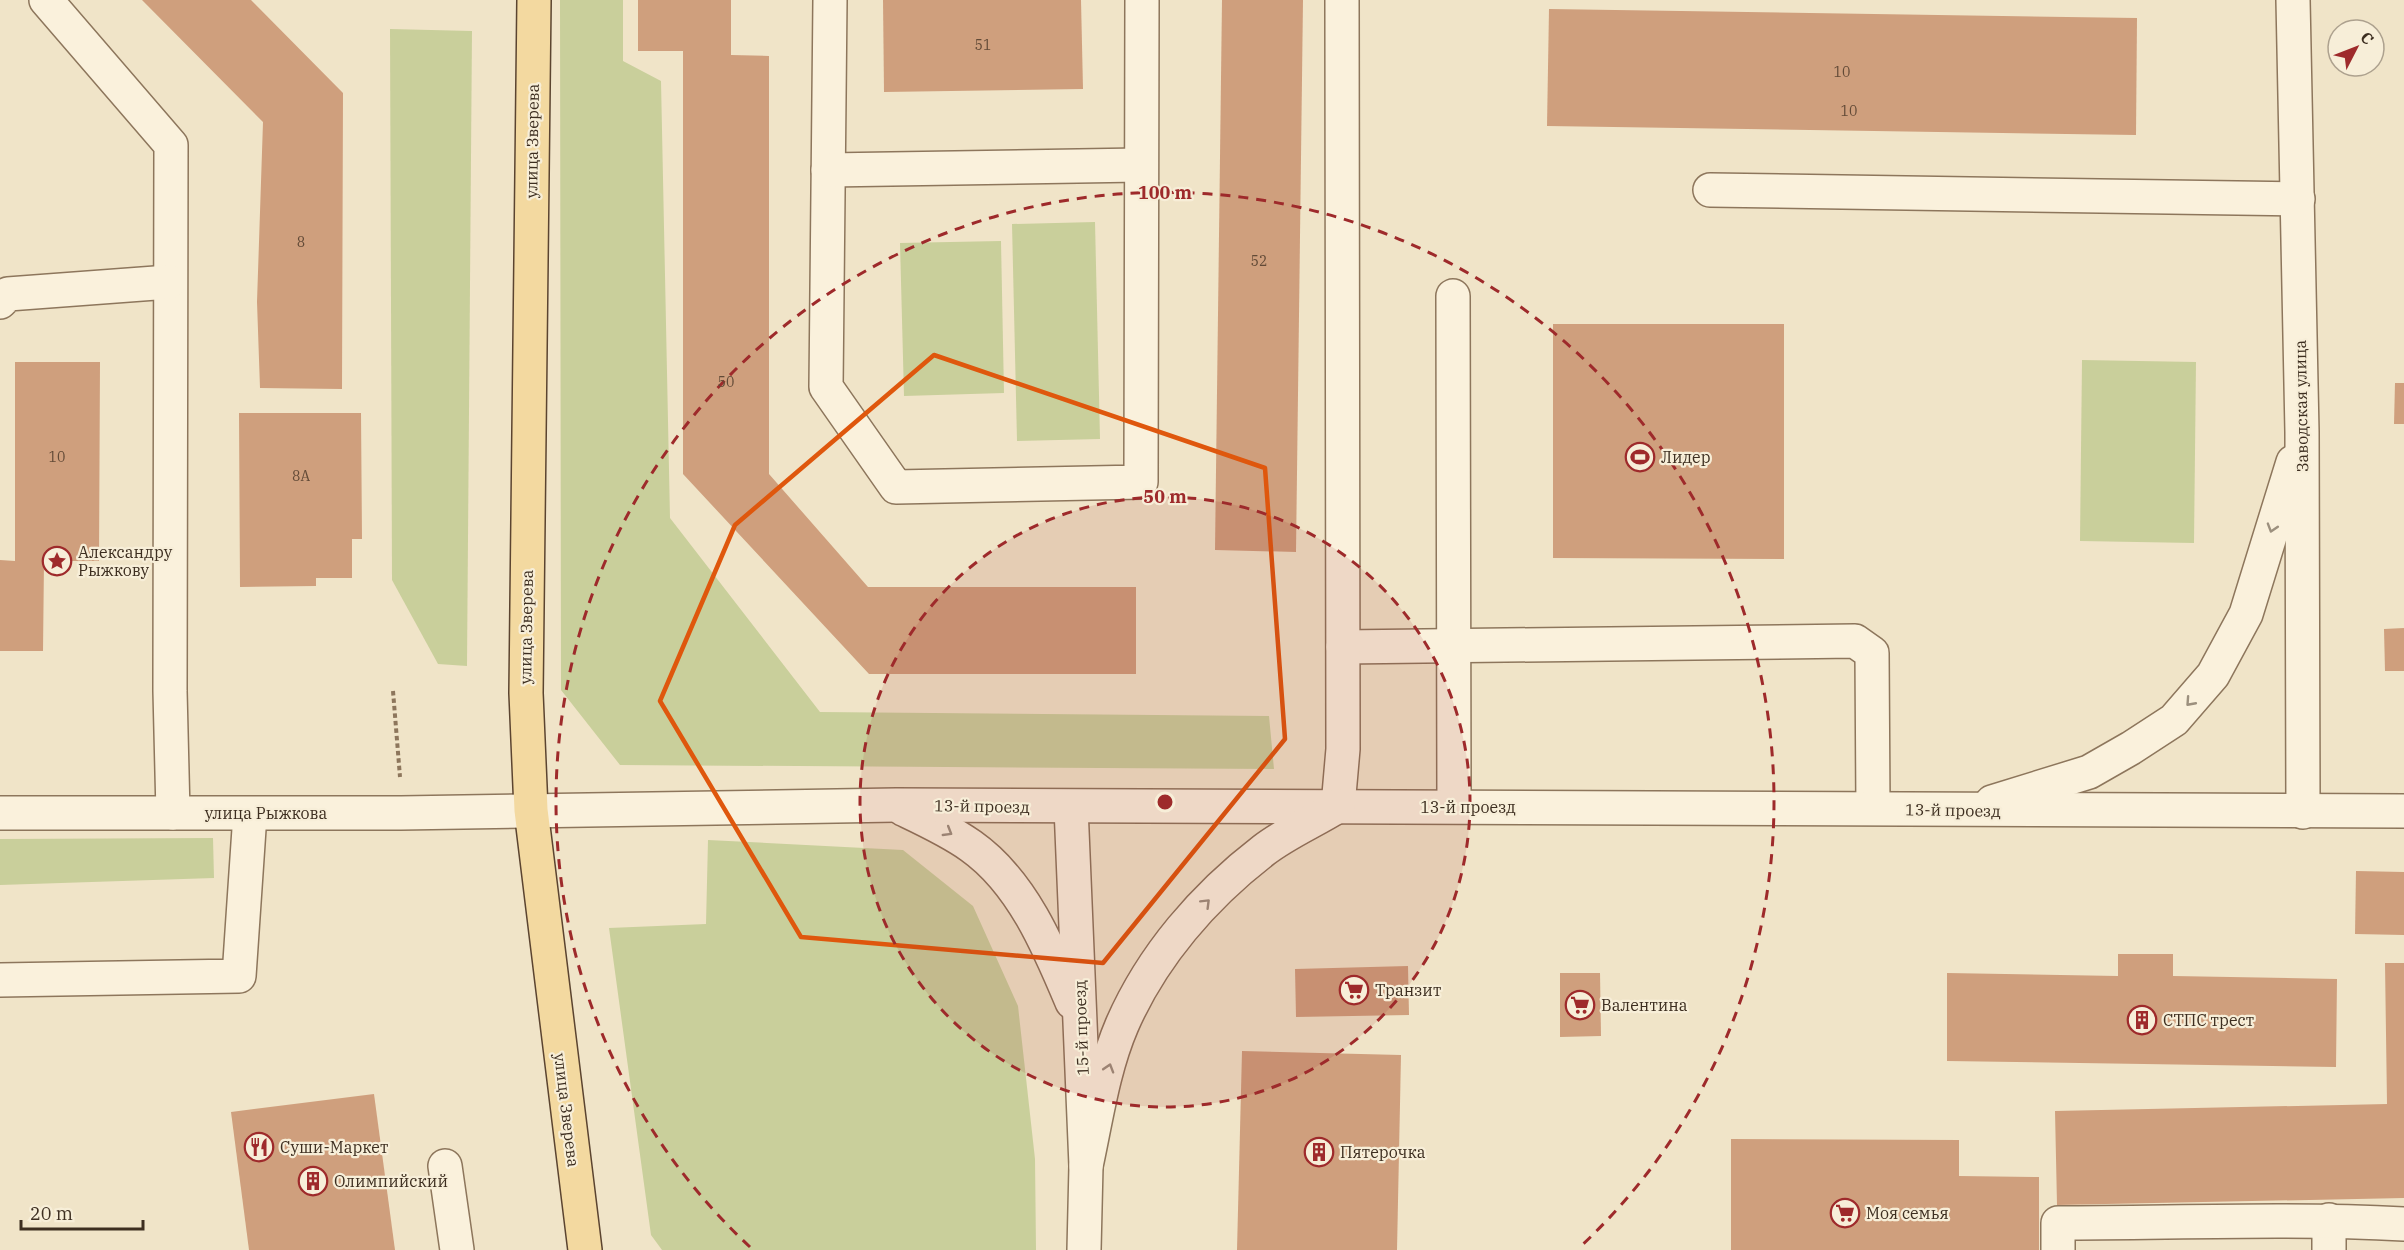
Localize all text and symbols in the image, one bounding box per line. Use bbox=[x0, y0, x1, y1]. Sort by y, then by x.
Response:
north arrow bbox=[2326, 18, 2386, 78]
text: С bbox=[2356, 27, 2378, 49]
house number: 51 bbox=[975, 36, 991, 54]
house number: 10 bbox=[1834, 63, 1850, 81]
street label: улица Зверева bbox=[521, 83, 543, 199]
house number: 10 bbox=[1841, 102, 1857, 120]
text: 100 m bbox=[1138, 181, 1193, 204]
house number: 8 bbox=[297, 233, 305, 251]
house number: 52 bbox=[1251, 252, 1267, 270]
street label: Заводская улица bbox=[2290, 339, 2312, 472]
house number: 50 bbox=[718, 373, 734, 391]
sports icon: Лидер bbox=[1624, 441, 1656, 473]
place label: Лидер bbox=[1661, 447, 1711, 467]
house number: 10 bbox=[49, 448, 65, 466]
house number: 8А bbox=[292, 467, 310, 485]
text: 50 m bbox=[1143, 485, 1187, 508]
one-way arrow bbox=[2267, 522, 2280, 533]
place label: Александру Рыжкову bbox=[78, 542, 173, 580]
place icon: Александру Рыжкову bbox=[41, 545, 73, 577]
street label: улица Зверева bbox=[515, 569, 537, 685]
one-way arrow bbox=[2186, 695, 2197, 706]
centre of rings bbox=[1155, 792, 1175, 812]
street label: 13-й проезд bbox=[934, 795, 1030, 817]
street label: 13-й проезд bbox=[1420, 797, 1516, 817]
street label: 13-й проезд bbox=[1905, 799, 2001, 821]
street label: улица Рыжкова bbox=[205, 803, 328, 823]
one-way arrow bbox=[942, 825, 952, 836]
one-way arrow bbox=[1199, 899, 1210, 909]
supermarket icon: Транзит bbox=[1338, 974, 1370, 1006]
street label: 15-й проезд bbox=[1069, 980, 1093, 1076]
place label: Транзит bbox=[1375, 980, 1441, 1000]
supermarket icon: Валентина bbox=[1564, 989, 1596, 1021]
place label: Валентина bbox=[1601, 995, 1688, 1015]
building icon: СТПС трест bbox=[2126, 1004, 2158, 1036]
place label: СТПС трест bbox=[2163, 1010, 2254, 1030]
street label: улица Зверева bbox=[550, 1052, 584, 1168]
one-way arrow bbox=[1102, 1063, 1114, 1074]
restaurant icon: Суши-Маркет bbox=[243, 1131, 275, 1163]
building icon: Пятерочка bbox=[1303, 1136, 1335, 1168]
place label: Суши-Маркет bbox=[280, 1137, 388, 1157]
place label: Пятерочка bbox=[1340, 1142, 1426, 1162]
building icon: Олимпийский bbox=[297, 1165, 329, 1197]
place label: Олимпийский bbox=[334, 1171, 448, 1191]
scale bar bbox=[21, 1193, 142, 1231]
supermarket icon: Моя семья bbox=[1829, 1197, 1861, 1229]
text: 20 m bbox=[30, 1202, 73, 1225]
place label: Моя семья bbox=[1866, 1203, 1949, 1223]

